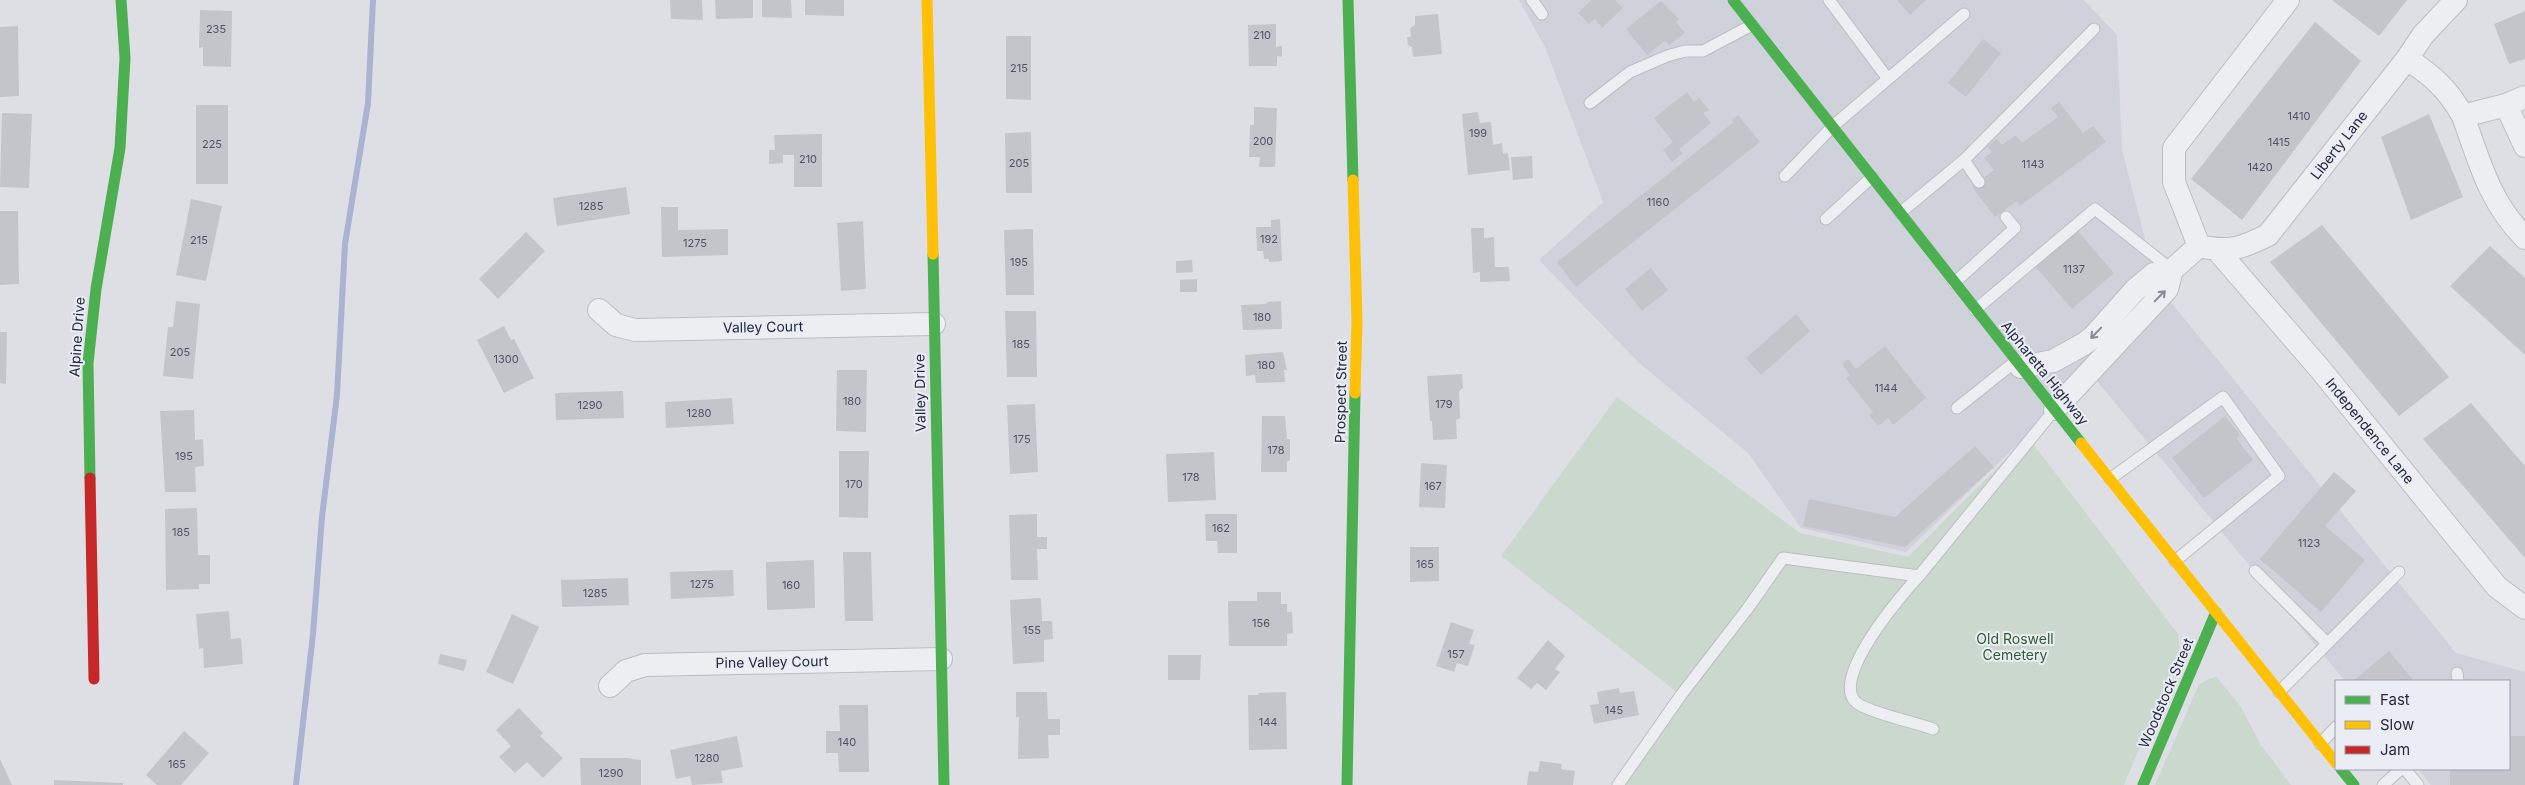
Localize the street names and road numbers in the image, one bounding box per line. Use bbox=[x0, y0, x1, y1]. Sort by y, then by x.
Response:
street label: Liberty Lane bbox=[2307, 107, 2371, 182]
street label: Alpine Drive bbox=[65, 296, 88, 378]
street label: Valley Court bbox=[723, 317, 804, 336]
street label: Alpharetta Highway bbox=[1998, 317, 2093, 428]
street label: Prospect Street bbox=[1331, 340, 1350, 443]
street label: Valley Drive bbox=[910, 354, 929, 432]
street label: Independence Lane bbox=[2323, 374, 2418, 487]
street label: Woodstock Street bbox=[2135, 635, 2197, 750]
street label: Pine Valley Court bbox=[715, 652, 829, 671]

